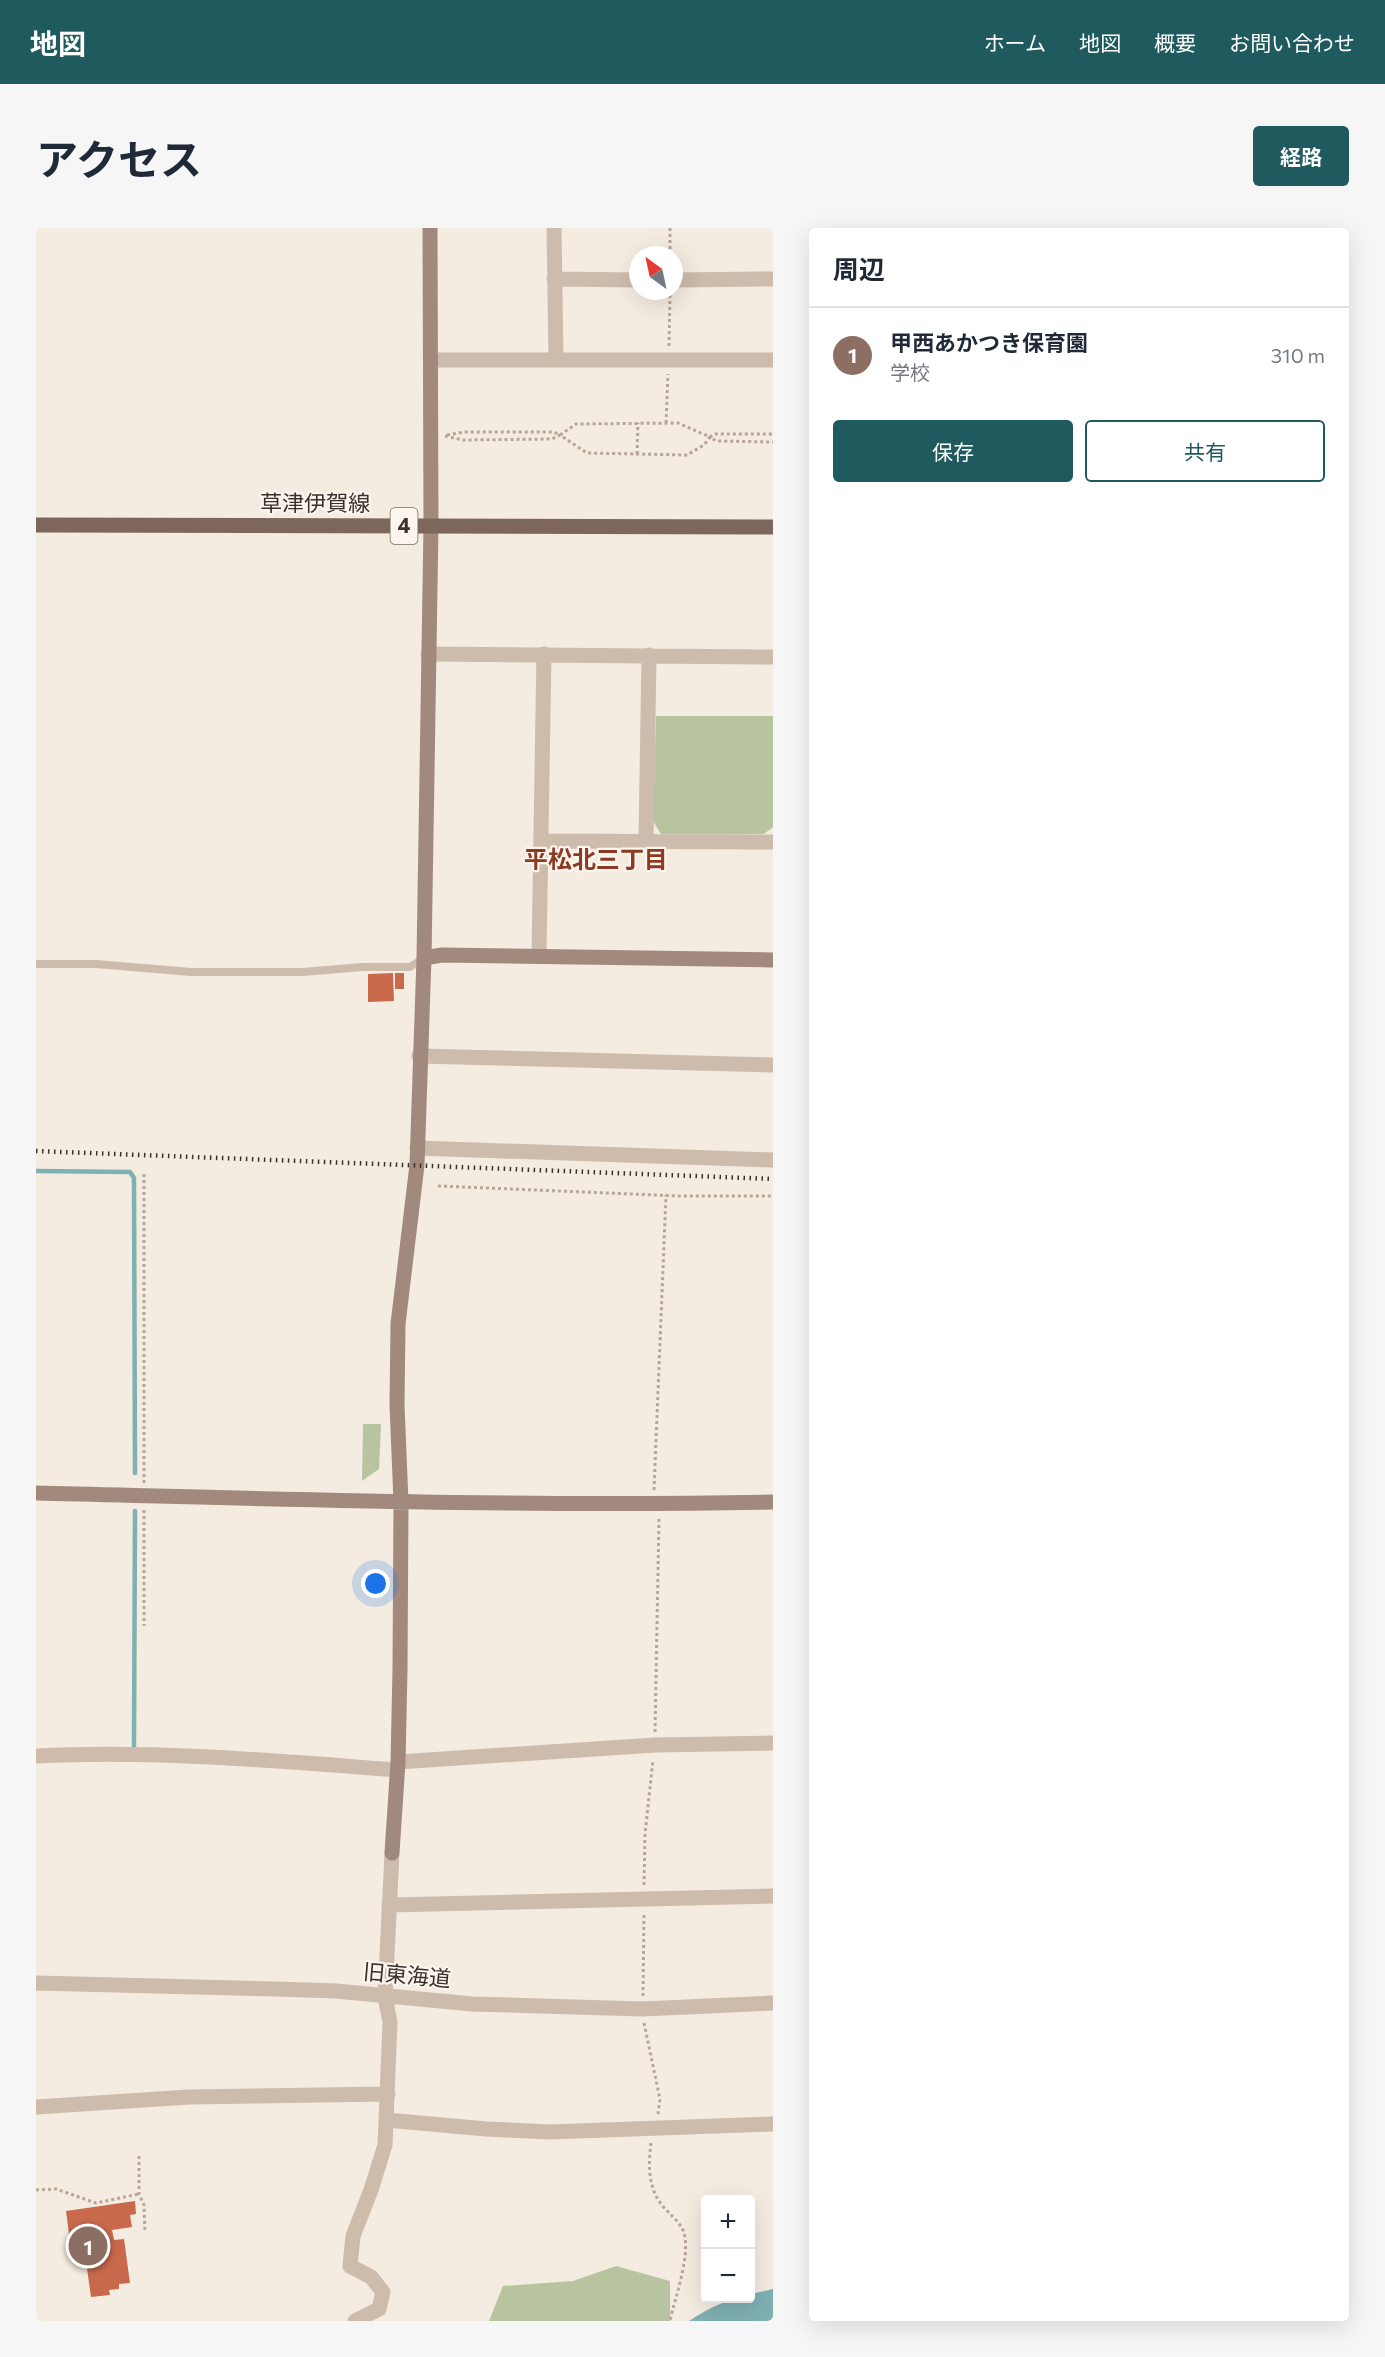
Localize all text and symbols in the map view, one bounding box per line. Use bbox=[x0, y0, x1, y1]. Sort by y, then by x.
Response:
text: 地図 bbox=[30, 26, 86, 60]
text: ホーム bbox=[984, 30, 1046, 55]
text: 地図 bbox=[1079, 30, 1121, 55]
text: 概要 bbox=[1154, 30, 1196, 55]
text: お問い合わせ bbox=[1229, 30, 1355, 55]
button: 経路 bbox=[1253, 126, 1349, 186]
text: アクセス bbox=[36, 132, 202, 184]
north arrow bbox=[629, 246, 683, 300]
text: 周辺 bbox=[833, 253, 885, 284]
text: 甲西あかつき保育園 bbox=[890, 329, 1088, 356]
text: 1 bbox=[848, 343, 857, 367]
text: 310 m bbox=[1271, 343, 1325, 367]
text: 学校 bbox=[890, 360, 930, 384]
button: 保存 bbox=[833, 420, 1073, 482]
button: 共有 bbox=[1085, 420, 1325, 482]
street label: 草津伊賀線 bbox=[260, 489, 370, 516]
road number: 4 bbox=[390, 508, 418, 544]
district label: 平松北三丁目 bbox=[524, 844, 668, 873]
your location bbox=[361, 1569, 390, 1598]
street label: 旧東海道 bbox=[362, 1957, 452, 1992]
map controls bbox=[701, 2195, 755, 2303]
button: + bbox=[701, 2195, 755, 2249]
pin: 1 bbox=[68, 2224, 108, 2268]
button: − bbox=[701, 2249, 755, 2303]

